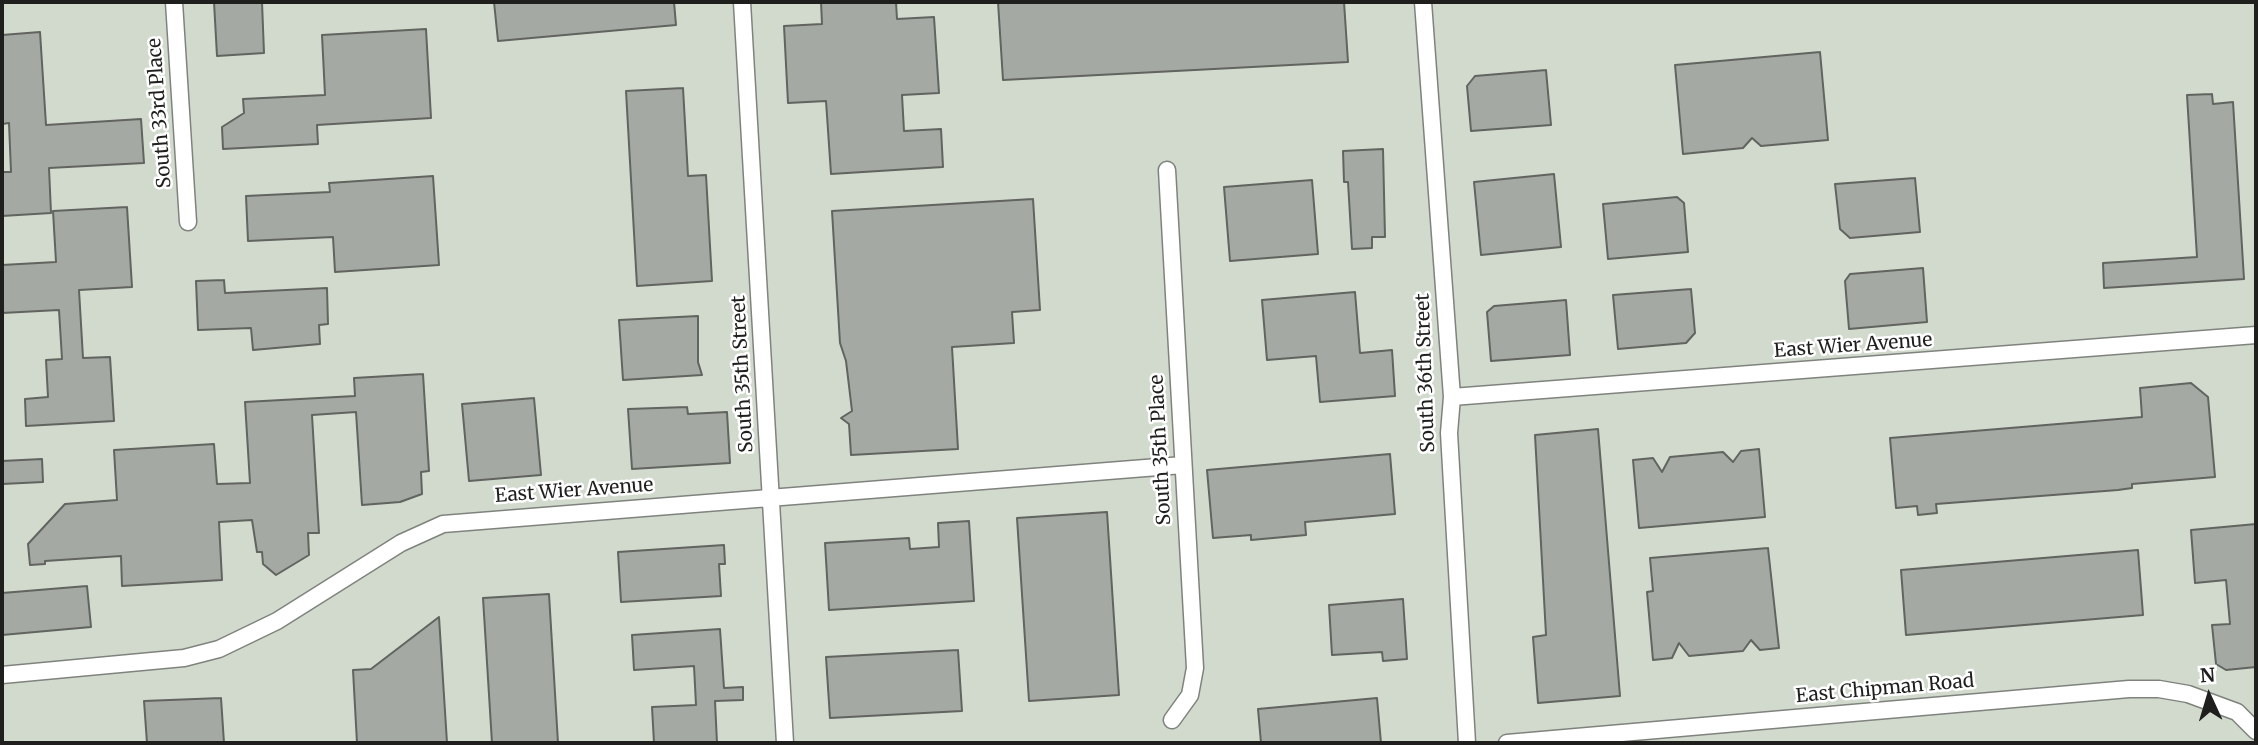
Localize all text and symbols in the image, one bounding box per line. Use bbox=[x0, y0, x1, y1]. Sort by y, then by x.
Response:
street label: South 33rd Place bbox=[143, 37, 177, 189]
street label: South 36th Street bbox=[1412, 293, 1440, 453]
street label: South 35th Street bbox=[727, 295, 759, 453]
street label: East Wier Avenue bbox=[1773, 329, 1933, 363]
street label: South 35th Place bbox=[1146, 374, 1176, 526]
street label: East Wier Avenue bbox=[494, 474, 654, 508]
north arrow bbox=[2174, 661, 2244, 731]
text: N bbox=[2199, 663, 2216, 688]
street label: East Chipman Road bbox=[1795, 670, 1975, 708]

